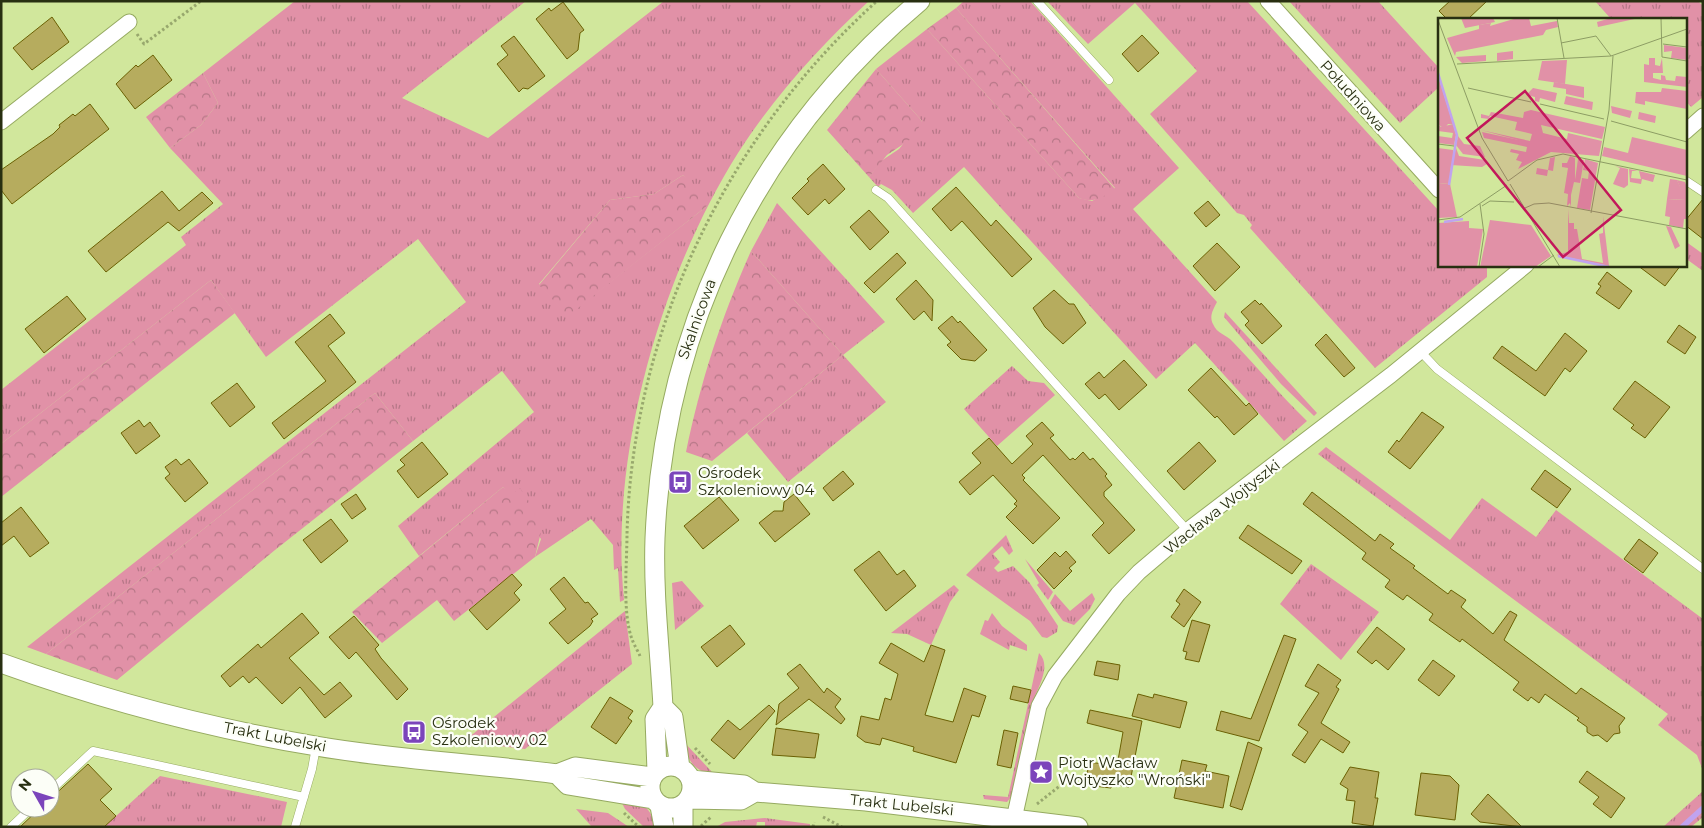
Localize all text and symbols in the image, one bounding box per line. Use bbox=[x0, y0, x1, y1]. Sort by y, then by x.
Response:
inset map bbox=[1438, 18, 1686, 266]
street label: Południowa bbox=[1316, 56, 1390, 135]
street label: Skalnicowa bbox=[673, 276, 720, 362]
street label: Wacława Wojtyszki bbox=[1160, 455, 1284, 558]
place label: Ośrodek Szkoleniowy 04 bbox=[698, 463, 814, 499]
bus stop icon: Ośrodek Szkoleniowy 04 bbox=[667, 469, 693, 495]
place label: Ośrodek Szkoleniowy 02 bbox=[432, 713, 547, 749]
street label: Trakt Lubelski bbox=[222, 717, 328, 756]
bus stop icon: Ośrodek Szkoleniowy 02 bbox=[401, 719, 427, 745]
place label: Piotr Wacław Wojtyszko "Wroński" bbox=[1058, 753, 1211, 789]
place icon: Piotr Wacław Wojtyszko "Wroński" bbox=[1028, 759, 1054, 785]
north arrow bbox=[10, 768, 60, 818]
text: N bbox=[14, 775, 35, 795]
street label: Trakt Lubelski bbox=[849, 790, 955, 819]

